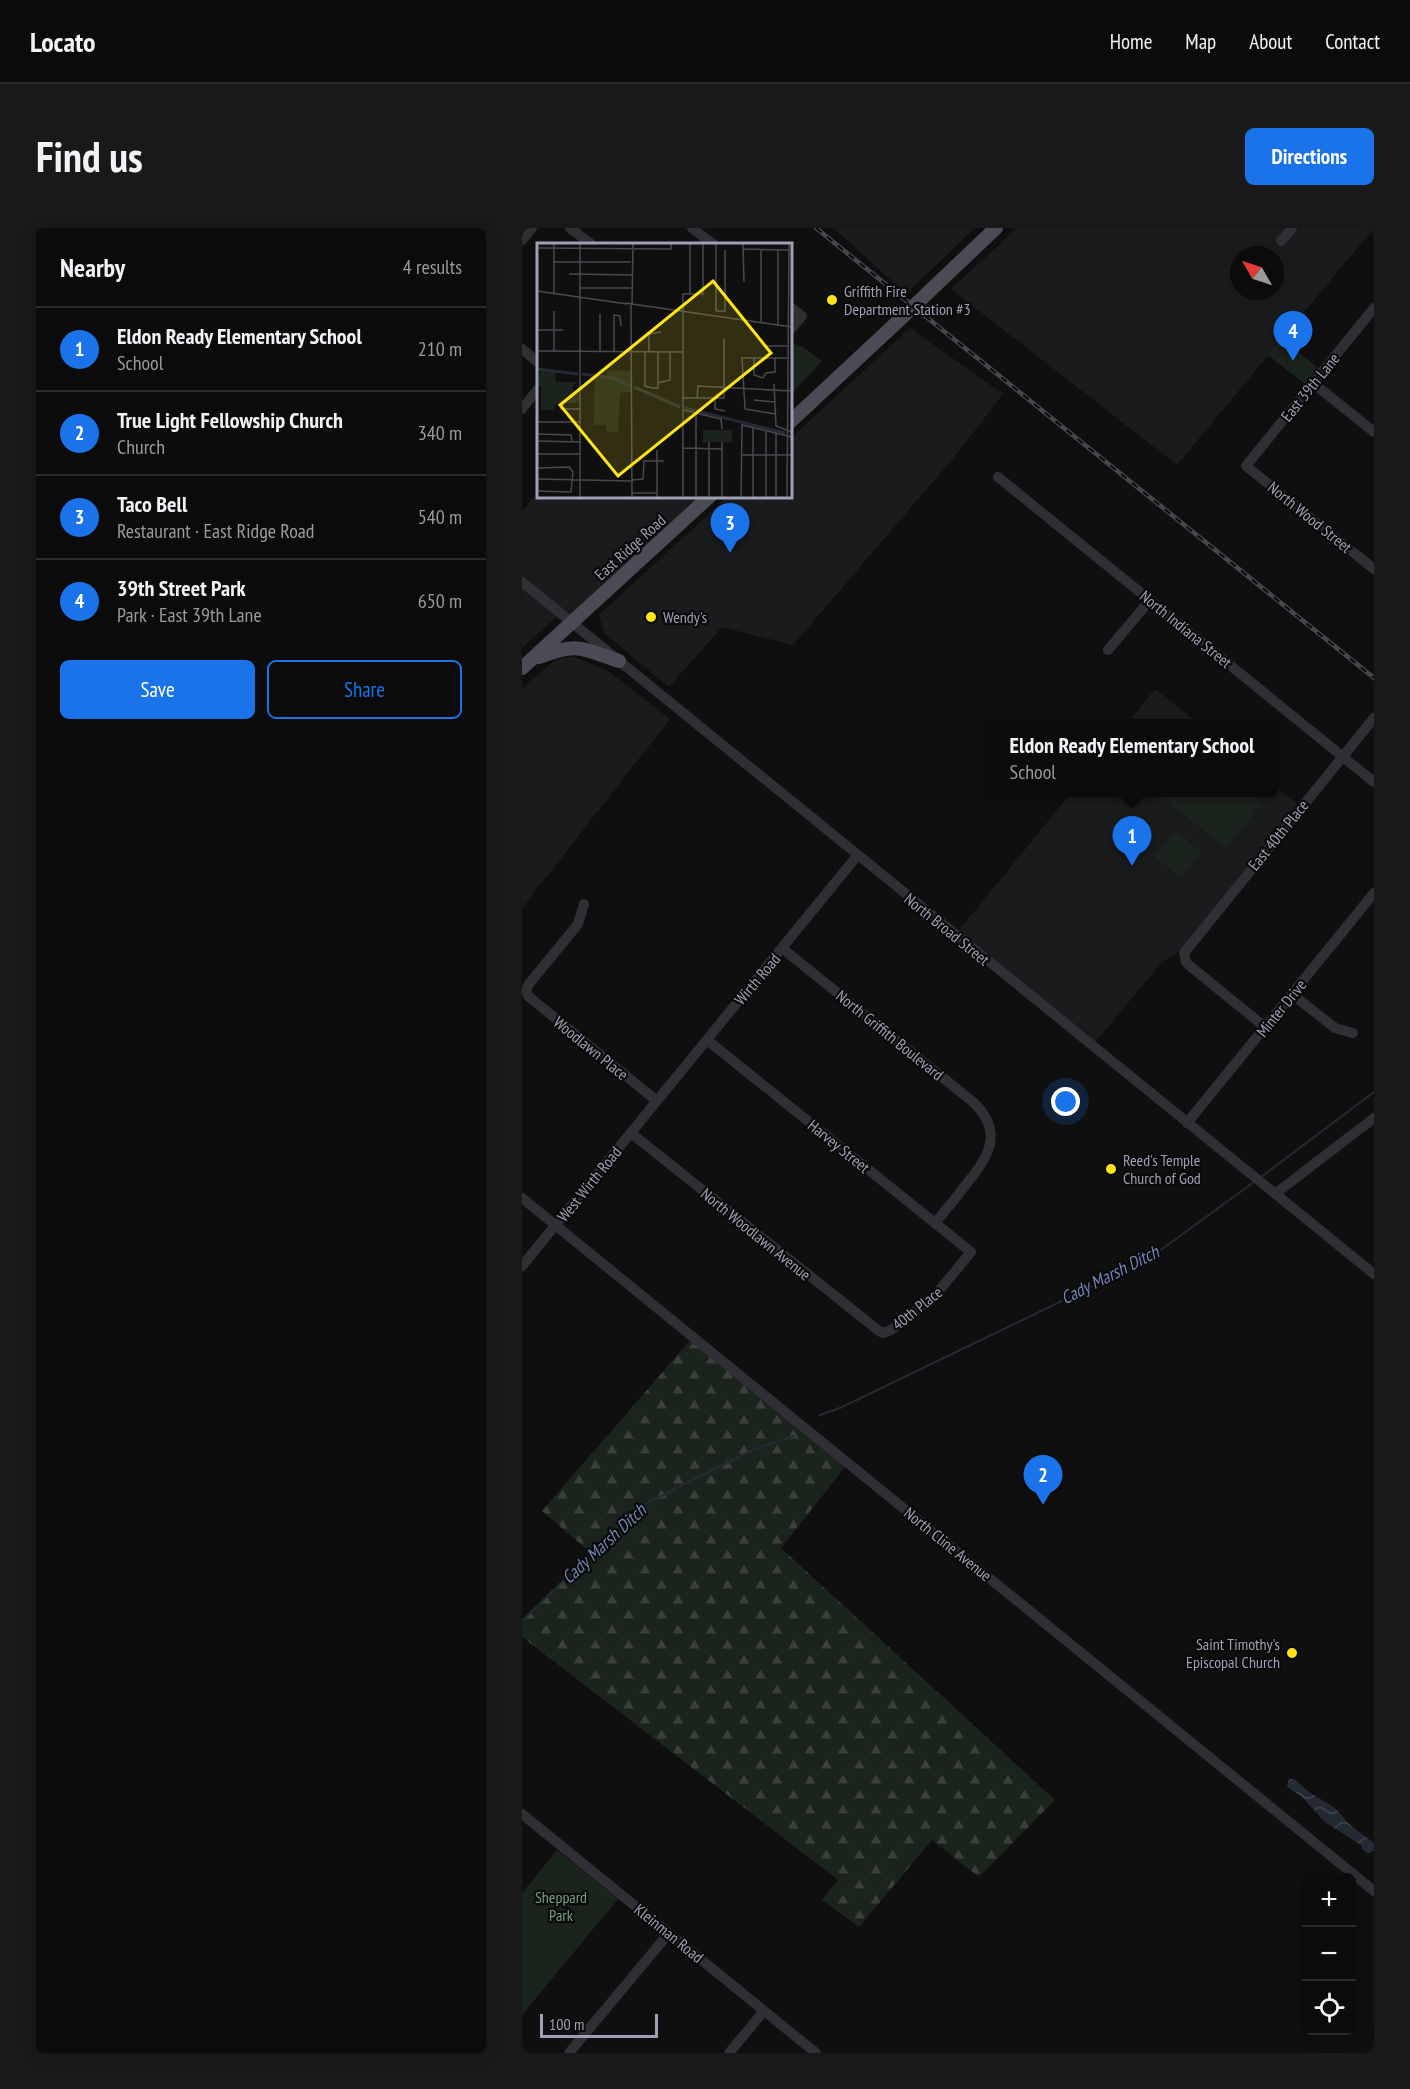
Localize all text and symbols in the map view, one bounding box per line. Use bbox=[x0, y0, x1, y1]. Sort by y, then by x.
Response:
text: Locato bbox=[30, 23, 96, 60]
text: Home bbox=[1110, 28, 1152, 55]
text: Map bbox=[1185, 28, 1216, 55]
text: About bbox=[1249, 28, 1292, 55]
text: Contact bbox=[1325, 28, 1380, 55]
button: Directions bbox=[1245, 128, 1374, 185]
text: Find us bbox=[36, 129, 143, 184]
inset map bbox=[537, 243, 792, 498]
north arrow bbox=[1230, 246, 1284, 300]
text: Nearby bbox=[60, 251, 125, 284]
text: 4 results bbox=[403, 254, 462, 280]
place label: Griffith Fire Department Station #3 bbox=[844, 281, 971, 319]
marker: Griffith Fire Department Station #3 bbox=[825, 293, 839, 307]
pin: 4 bbox=[1274, 312, 1312, 361]
text: Eldon Ready Elementary School bbox=[117, 322, 362, 350]
text: 1 bbox=[75, 336, 84, 362]
text: 210 m bbox=[418, 336, 462, 362]
street label: East 39th Lane bbox=[1276, 349, 1344, 425]
text: School bbox=[117, 350, 163, 376]
text: True Light Fellowship Church bbox=[117, 406, 343, 434]
text: 2 bbox=[75, 420, 84, 446]
text: 340 m bbox=[418, 420, 462, 446]
text: Church bbox=[117, 434, 165, 460]
street label: North Wood Street bbox=[1264, 477, 1357, 557]
text: Taco Bell bbox=[117, 490, 187, 518]
text: 3 bbox=[75, 504, 84, 530]
text: 540 m bbox=[418, 504, 462, 530]
pin: 3 bbox=[710, 504, 750, 553]
street label: East Ridge Road bbox=[590, 510, 670, 584]
text: Restaurant · East Ridge Road bbox=[117, 518, 314, 544]
text: 39th Street Park bbox=[117, 574, 246, 602]
street label: North Indiana Street bbox=[1136, 586, 1237, 673]
text: 4 bbox=[75, 588, 84, 614]
text: 650 m bbox=[418, 588, 462, 614]
text: Park · East 39th Lane bbox=[117, 602, 262, 628]
place label: Wendy's bbox=[663, 607, 707, 627]
marker: Wendy's bbox=[644, 610, 658, 624]
button: Save bbox=[60, 660, 255, 719]
button: Share bbox=[267, 660, 462, 719]
popup bbox=[985, 719, 1279, 797]
text: Eldon Ready Elementary School bbox=[1010, 731, 1254, 759]
text: School bbox=[1010, 759, 1056, 785]
street label: East 40th Place bbox=[1243, 796, 1313, 874]
pin: 1 bbox=[1112, 816, 1152, 866]
street label: North Broad Street bbox=[900, 889, 994, 970]
street label: Wirth Road bbox=[730, 949, 784, 1009]
street label: Minter Drive bbox=[1252, 975, 1310, 1041]
street label: North Griffith Boulevard bbox=[832, 986, 948, 1084]
street label: Woodlawn Place bbox=[550, 1012, 632, 1084]
your location bbox=[1051, 1087, 1080, 1116]
street label: Harvey Street bbox=[804, 1115, 875, 1177]
street label: West Wirth Road bbox=[553, 1142, 625, 1226]
place label: Reed's Temple Church of God bbox=[1123, 1150, 1201, 1188]
marker: Reed's Temple Church of God bbox=[1104, 1162, 1118, 1176]
street label: North Woodlawn Avenue bbox=[697, 1183, 815, 1285]
water label: Cady Marsh Ditch bbox=[1057, 1240, 1164, 1309]
street label: 40th Place bbox=[888, 1282, 946, 1334]
pin: 2 bbox=[1024, 1456, 1062, 1505]
water label: Cady Marsh Ditch bbox=[557, 1498, 651, 1589]
street label: North Cline Avenue bbox=[900, 1503, 996, 1585]
place label: Saint Timothy's Episcopal Church bbox=[1186, 1634, 1280, 1672]
marker: Saint Timothy's Episcopal Church bbox=[1285, 1646, 1299, 1660]
map controls bbox=[1302, 1873, 1356, 2035]
button: + bbox=[1302, 1873, 1356, 1927]
park label: Sheppard Park bbox=[535, 1887, 587, 1925]
street label: Kleinman Road bbox=[630, 1899, 708, 1967]
button: − bbox=[1302, 1927, 1356, 1981]
button: locate bbox=[1302, 1981, 1356, 2035]
scale bar bbox=[540, 2011, 658, 2038]
text: 100 m bbox=[549, 2014, 584, 2034]

